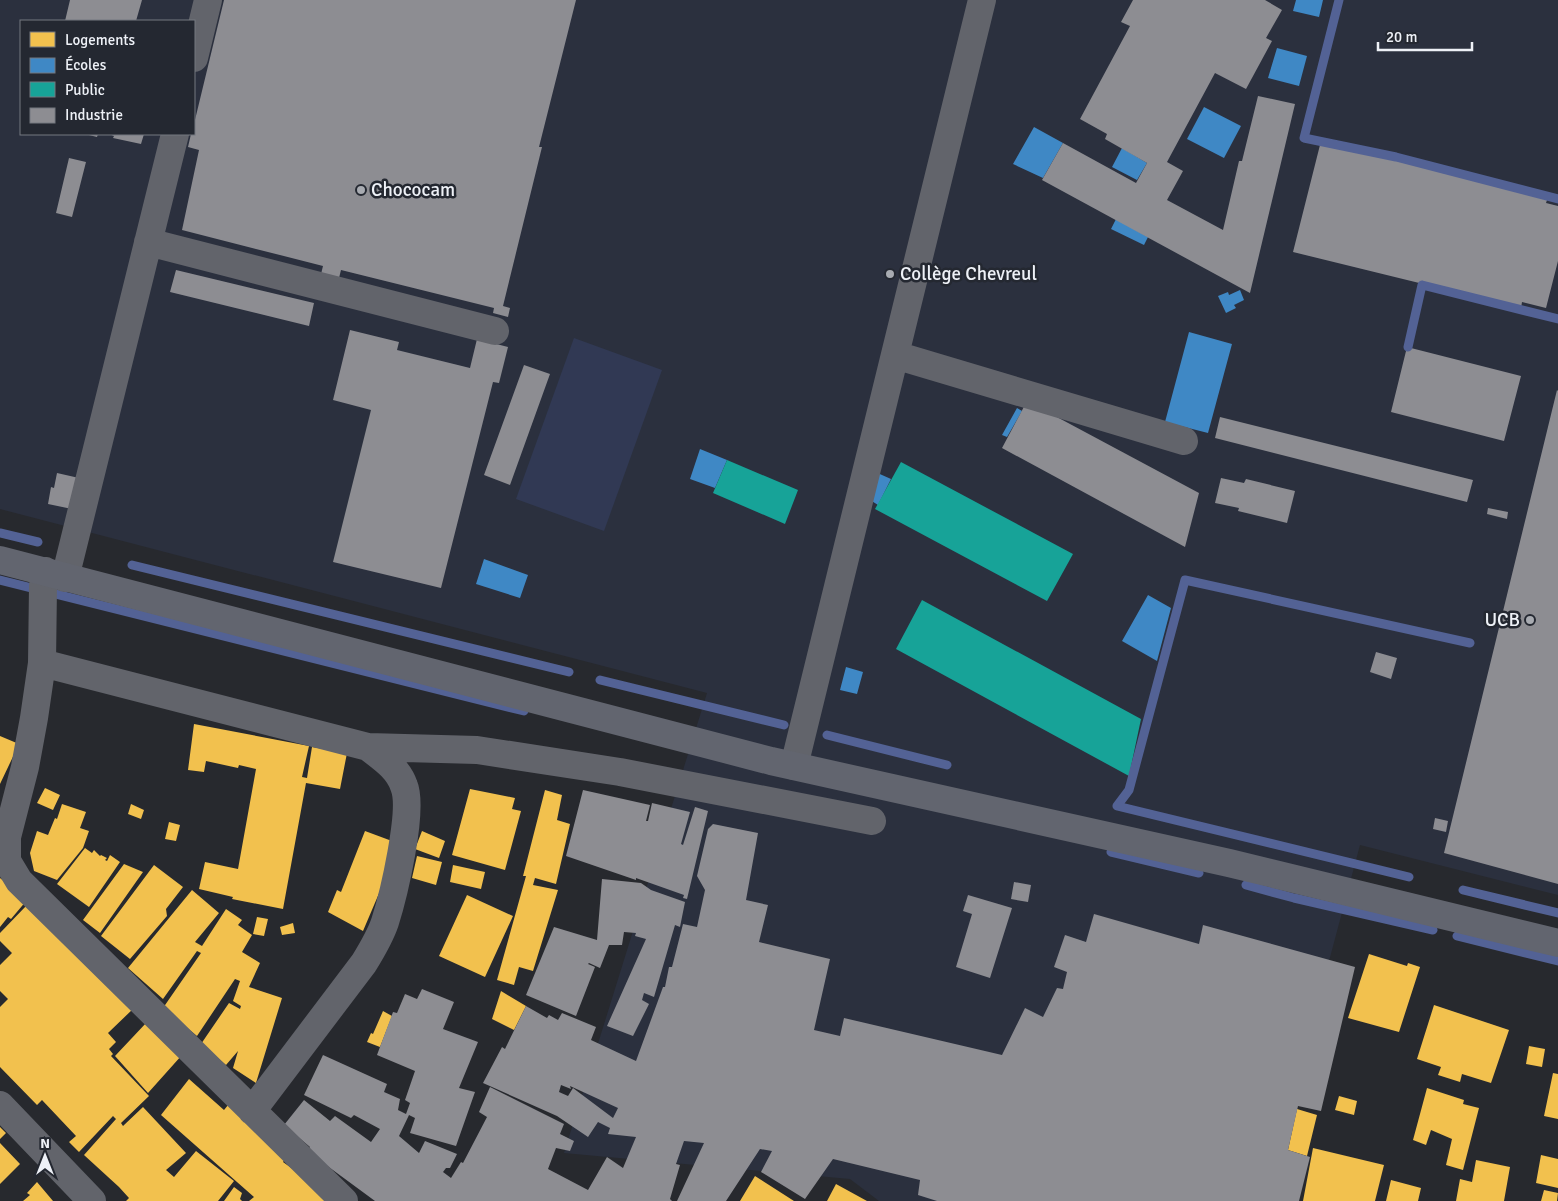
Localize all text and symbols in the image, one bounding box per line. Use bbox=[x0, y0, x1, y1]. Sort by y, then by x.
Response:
legend bbox=[20, 20, 195, 135]
scale bar bbox=[1378, 20, 1472, 52]
text: 20 m bbox=[1386, 28, 1417, 46]
text: Logements bbox=[65, 31, 136, 49]
text: Écoles bbox=[65, 55, 107, 74]
text: Public bbox=[65, 81, 105, 99]
text: Industrie bbox=[65, 106, 123, 124]
place label: Chococam bbox=[371, 178, 455, 202]
marker: Chococam bbox=[355, 184, 367, 196]
place label: Collège Chevreul bbox=[900, 262, 1037, 286]
marker: Collège Chevreul bbox=[884, 268, 896, 280]
place label: UCB bbox=[1484, 608, 1520, 632]
marker: UCB bbox=[1524, 614, 1536, 626]
north arrow bbox=[20, 1131, 70, 1181]
text: N bbox=[40, 1135, 50, 1152]

